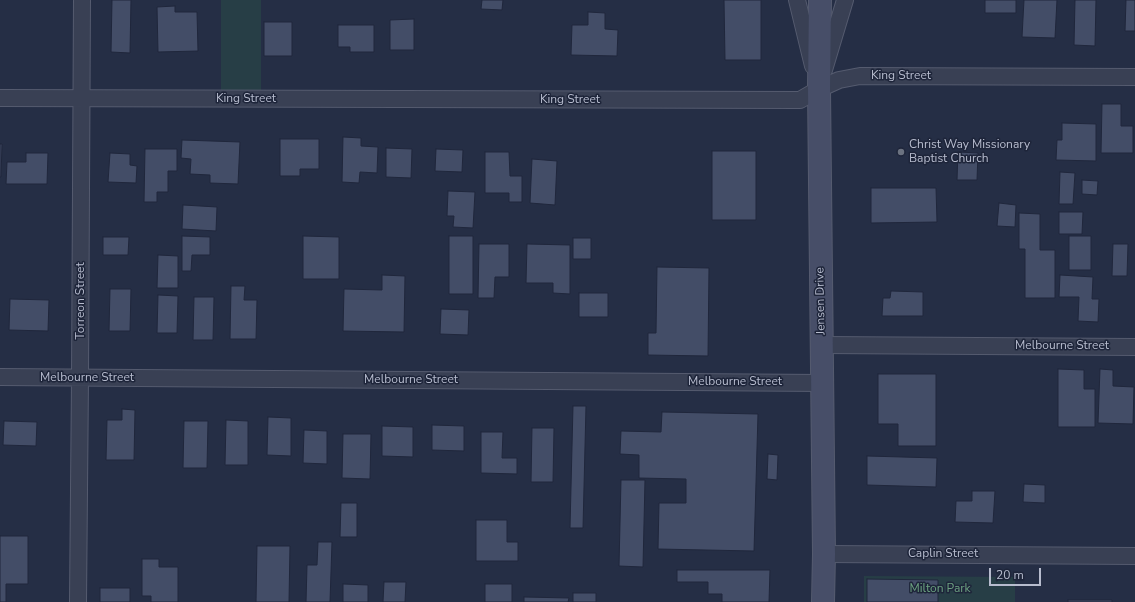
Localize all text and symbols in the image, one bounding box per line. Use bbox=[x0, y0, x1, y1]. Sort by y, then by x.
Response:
street label: King Street bbox=[871, 69, 931, 83]
street label: King Street bbox=[216, 92, 276, 106]
street label: King Street bbox=[540, 93, 600, 107]
place label: Christ Way Missionary Baptist Church bbox=[909, 138, 1030, 166]
marker: Christ Way Missionary Baptist Church bbox=[896, 147, 906, 157]
street label: Torreon Street bbox=[74, 262, 88, 340]
street label: Jensen Drive bbox=[813, 267, 829, 335]
street label: Melbourne Street bbox=[1015, 339, 1109, 353]
street label: Melbourne Street bbox=[40, 371, 134, 385]
street label: Melbourne Street bbox=[364, 373, 458, 387]
street label: Melbourne Street bbox=[688, 375, 782, 389]
street label: Caplin Street bbox=[908, 547, 978, 561]
scale bar bbox=[991, 560, 1043, 586]
text: 20 m bbox=[996, 567, 1024, 583]
park label: Milton Park bbox=[909, 582, 971, 596]

